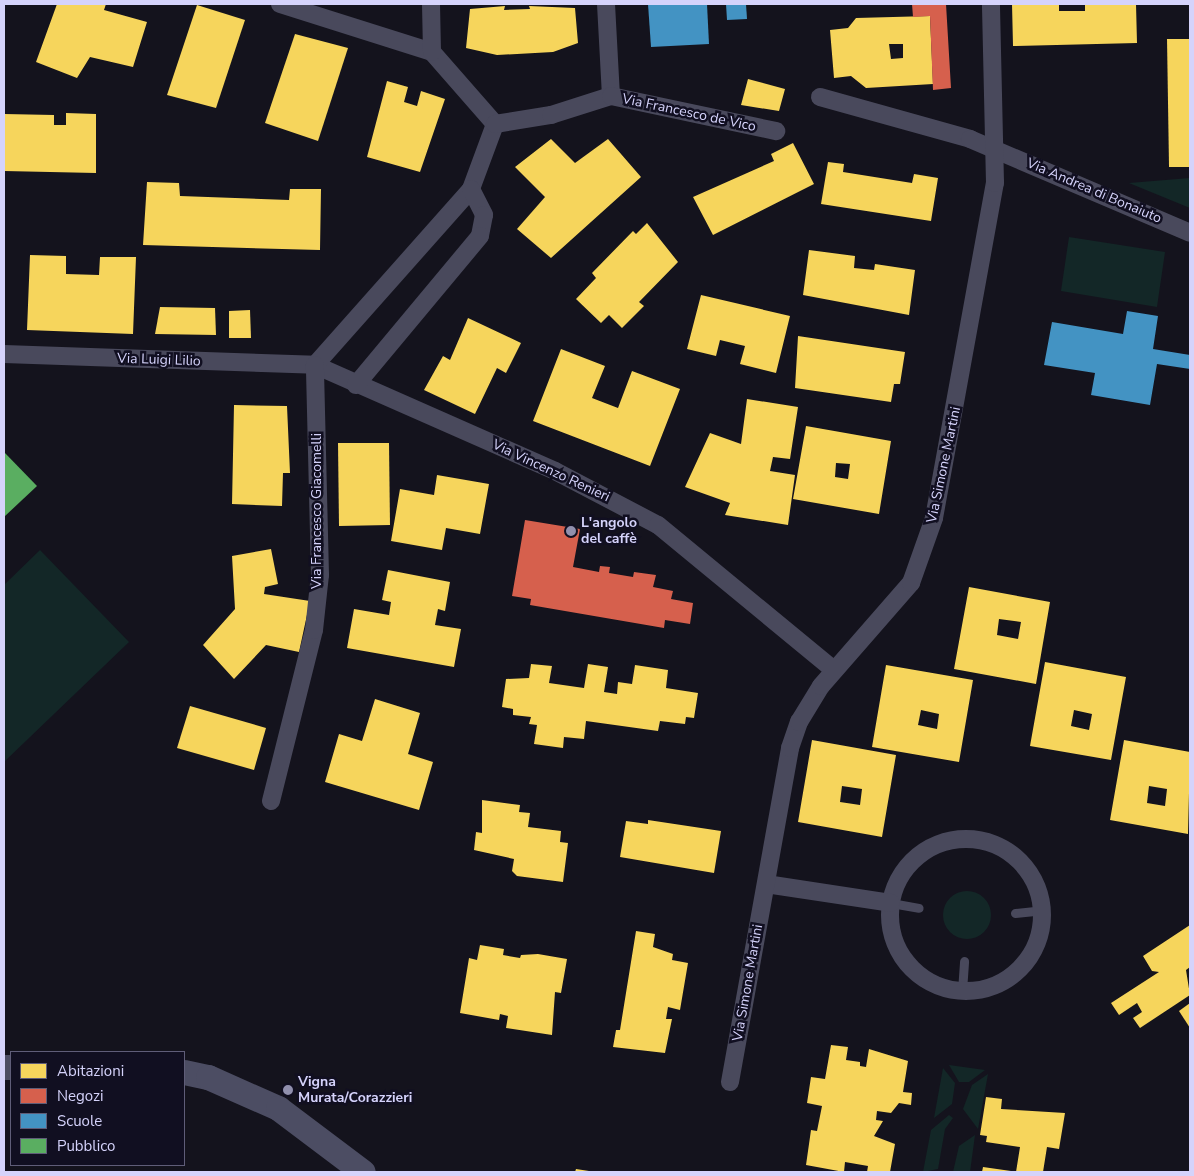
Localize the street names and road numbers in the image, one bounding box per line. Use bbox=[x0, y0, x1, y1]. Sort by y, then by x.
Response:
street label: Via Francesco de Vico bbox=[621, 91, 757, 135]
street label: Via Andrea di Bonaiuto bbox=[1024, 155, 1164, 227]
street label: Via Luigi Lilio bbox=[117, 350, 201, 370]
street label: Via Simone Martini bbox=[923, 405, 965, 525]
street label: Via Francesco Giacomelli bbox=[309, 433, 325, 589]
street label: Via Vincenzo Renieri bbox=[490, 436, 612, 506]
street label: Via Simone Martini bbox=[729, 923, 767, 1043]

